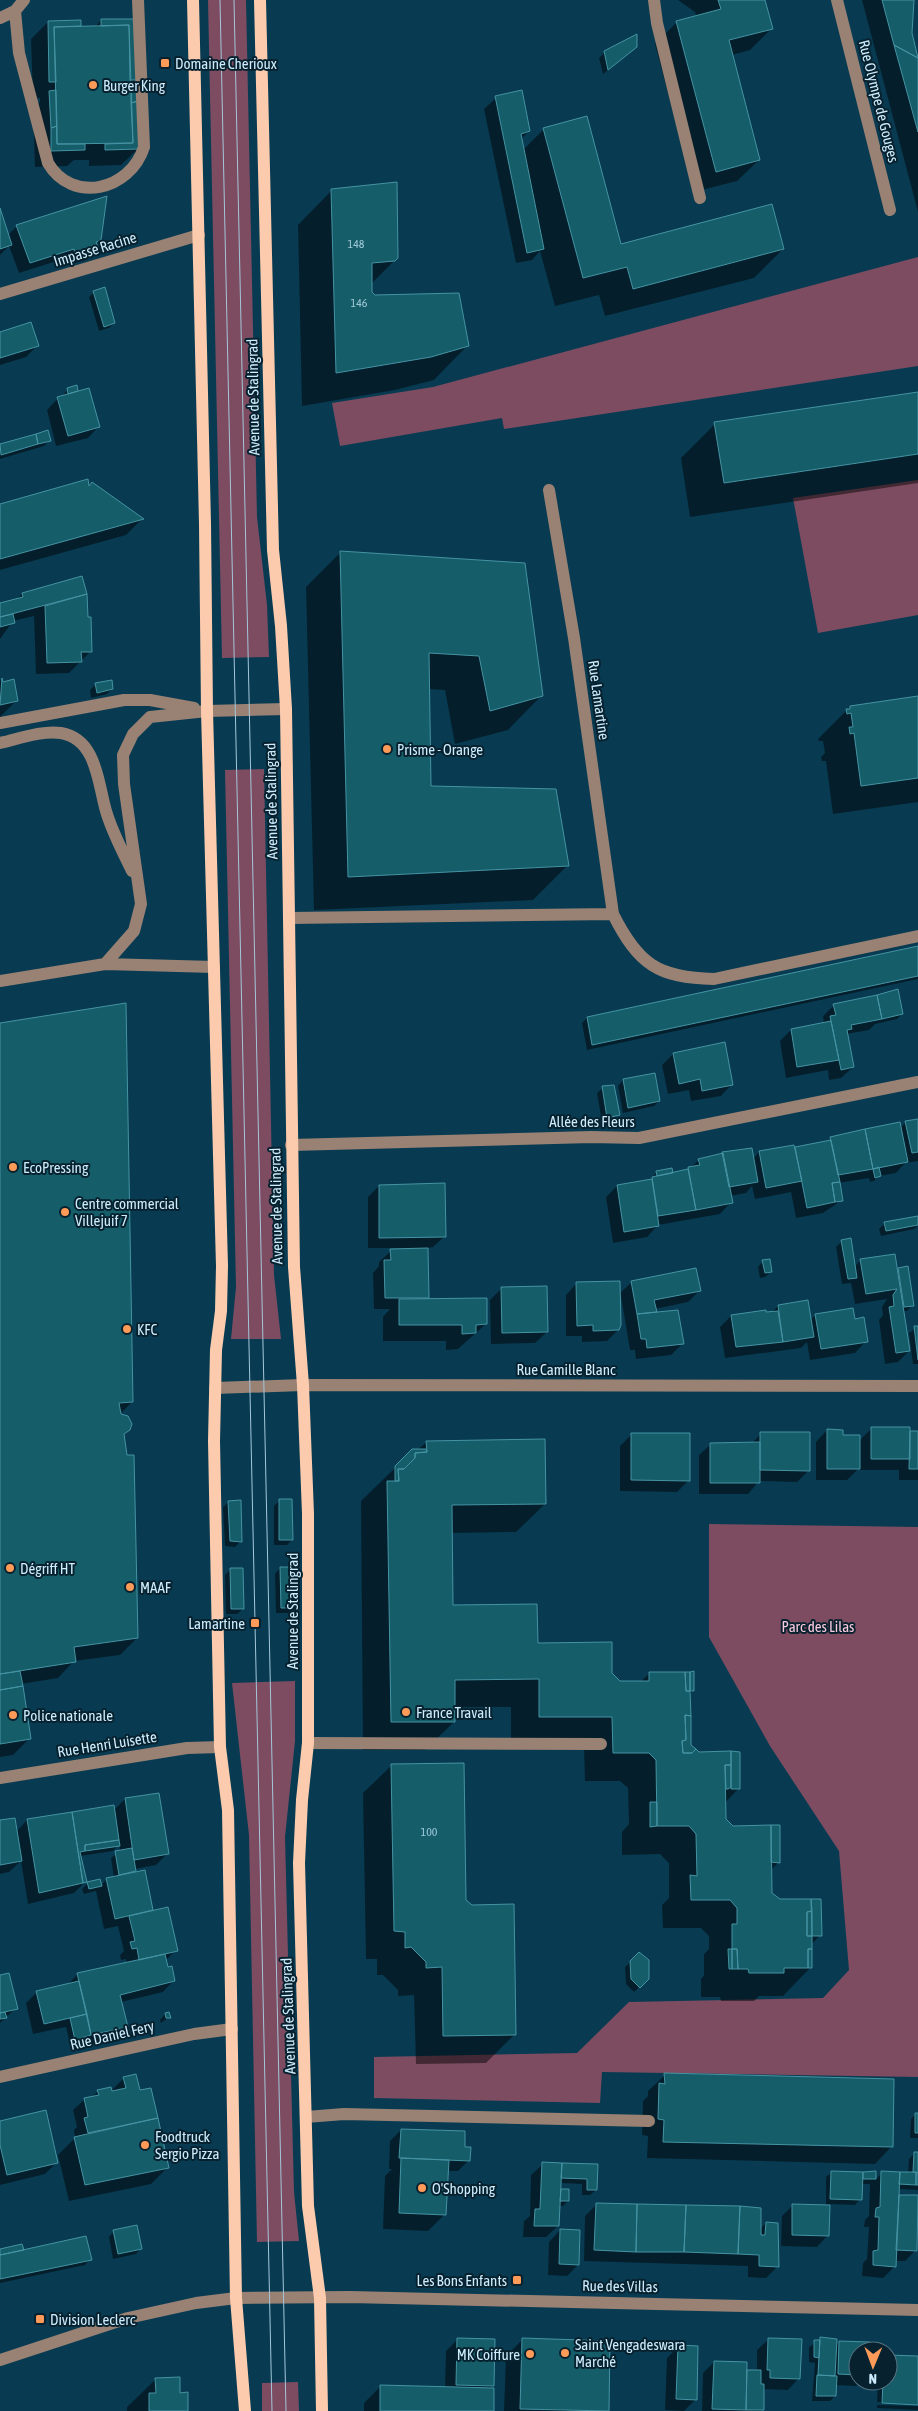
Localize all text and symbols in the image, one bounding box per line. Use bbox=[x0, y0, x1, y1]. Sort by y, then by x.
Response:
street label: Rue Olympe de Gouges bbox=[856, 38, 902, 164]
place label: Domaine Cherioux bbox=[175, 55, 277, 72]
marker: Domaine Cherioux bbox=[159, 57, 171, 69]
place label: Burger King bbox=[103, 77, 166, 94]
marker: Burger King bbox=[87, 79, 99, 91]
street label: Impasse Racine bbox=[52, 228, 139, 270]
house number: 148 bbox=[348, 237, 365, 251]
house number: 146 bbox=[351, 296, 368, 310]
street label: Avenue de Stalingrad bbox=[243, 339, 263, 455]
street label: Rue Lamartine bbox=[585, 659, 613, 741]
place label: Prisme - Orange bbox=[397, 741, 483, 758]
street label: Avenue de Stalingrad bbox=[261, 743, 281, 859]
marker: Prisme - Orange bbox=[381, 743, 393, 755]
street label: Allée des Fleurs bbox=[549, 1113, 635, 1130]
street label: Avenue de Stalingrad bbox=[266, 1148, 286, 1264]
place label: EcoPressing bbox=[23, 1159, 89, 1176]
marker: EcoPressing bbox=[7, 1161, 19, 1173]
place label: Centre commercial Villejuif 7 bbox=[75, 1195, 179, 1229]
marker: Centre commercial Villejuif 7 bbox=[59, 1206, 71, 1218]
place label: KFC bbox=[137, 1321, 157, 1338]
marker: KFC bbox=[121, 1323, 133, 1335]
street label: Rue Camille Blanc bbox=[516, 1361, 616, 1378]
street label: Avenue de Stalingrad bbox=[284, 1553, 301, 1669]
place label: Dégriff HT bbox=[20, 1560, 75, 1577]
marker: Dégriff HT bbox=[4, 1562, 16, 1574]
place label: MAAF bbox=[140, 1579, 171, 1596]
marker: MAAF bbox=[124, 1581, 136, 1593]
place label: Lamartine bbox=[188, 1615, 245, 1632]
marker: Lamartine bbox=[249, 1617, 261, 1629]
park label: Parc des Lilas bbox=[782, 1618, 854, 1635]
place label: France Travail bbox=[416, 1704, 492, 1721]
marker: France Travail bbox=[400, 1706, 412, 1718]
place label: Police nationale bbox=[23, 1707, 113, 1724]
marker: Police nationale bbox=[7, 1709, 19, 1721]
street label: Rue Henri Luisette bbox=[56, 1728, 158, 1760]
house number: 100 bbox=[421, 1825, 438, 1839]
street label: Avenue de Stalingrad bbox=[277, 1957, 299, 2075]
street label: Rue Daniel Fery bbox=[68, 2017, 156, 2053]
place label: Foodtruck Sergio Pizza bbox=[155, 2128, 219, 2162]
marker: Foodtruck Sergio Pizza bbox=[139, 2139, 151, 2151]
place label: O'Shopping bbox=[432, 2180, 496, 2197]
marker: O'Shopping bbox=[416, 2182, 428, 2194]
place label: Les Bons Enfants bbox=[417, 2272, 507, 2289]
marker: Les Bons Enfants bbox=[511, 2274, 523, 2286]
street label: Rue des Villas bbox=[582, 2277, 658, 2295]
place label: Division Leclerc bbox=[50, 2311, 136, 2328]
marker: Division Leclerc bbox=[34, 2313, 46, 2325]
place label: Saint Vengadeswara Marché bbox=[575, 2336, 686, 2370]
north arrow bbox=[848, 2341, 898, 2391]
place label: MK Coiffure bbox=[457, 2346, 520, 2363]
marker: Saint Vengadeswara Marché bbox=[559, 2347, 571, 2359]
marker: MK Coiffure bbox=[524, 2348, 536, 2360]
text: N bbox=[869, 2371, 877, 2387]

